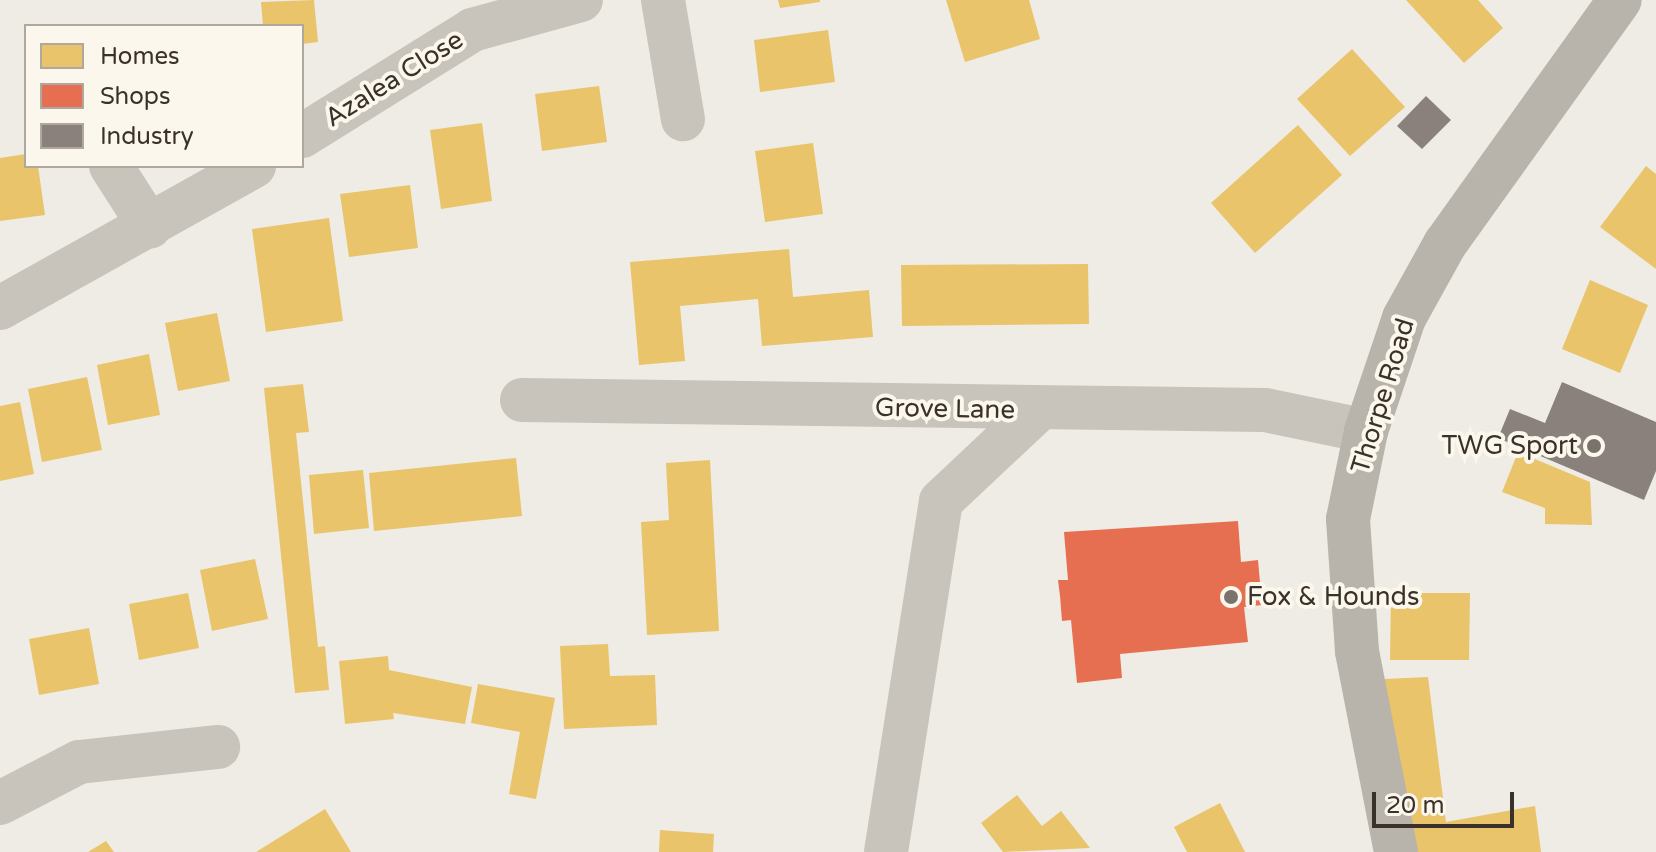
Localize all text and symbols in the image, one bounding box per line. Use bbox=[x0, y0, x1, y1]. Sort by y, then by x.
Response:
legend bbox=[24, 24, 304, 168]
street label: Azalea Close bbox=[319, 24, 469, 134]
text: Homes bbox=[100, 42, 180, 71]
text: Shops bbox=[100, 82, 170, 111]
text: Industry bbox=[100, 122, 194, 151]
street label: Thorpe Road bbox=[1345, 315, 1421, 477]
street label: Grove Lane bbox=[875, 392, 1015, 426]
place label: TWG Sport bbox=[1442, 430, 1578, 462]
marker: TWG Sport bbox=[1585, 437, 1603, 455]
place label: Fox & Hounds bbox=[1247, 581, 1419, 613]
marker: Fox & Hounds bbox=[1222, 588, 1240, 606]
scale bar bbox=[1376, 776, 1518, 826]
text: 20 m bbox=[1386, 791, 1444, 820]

